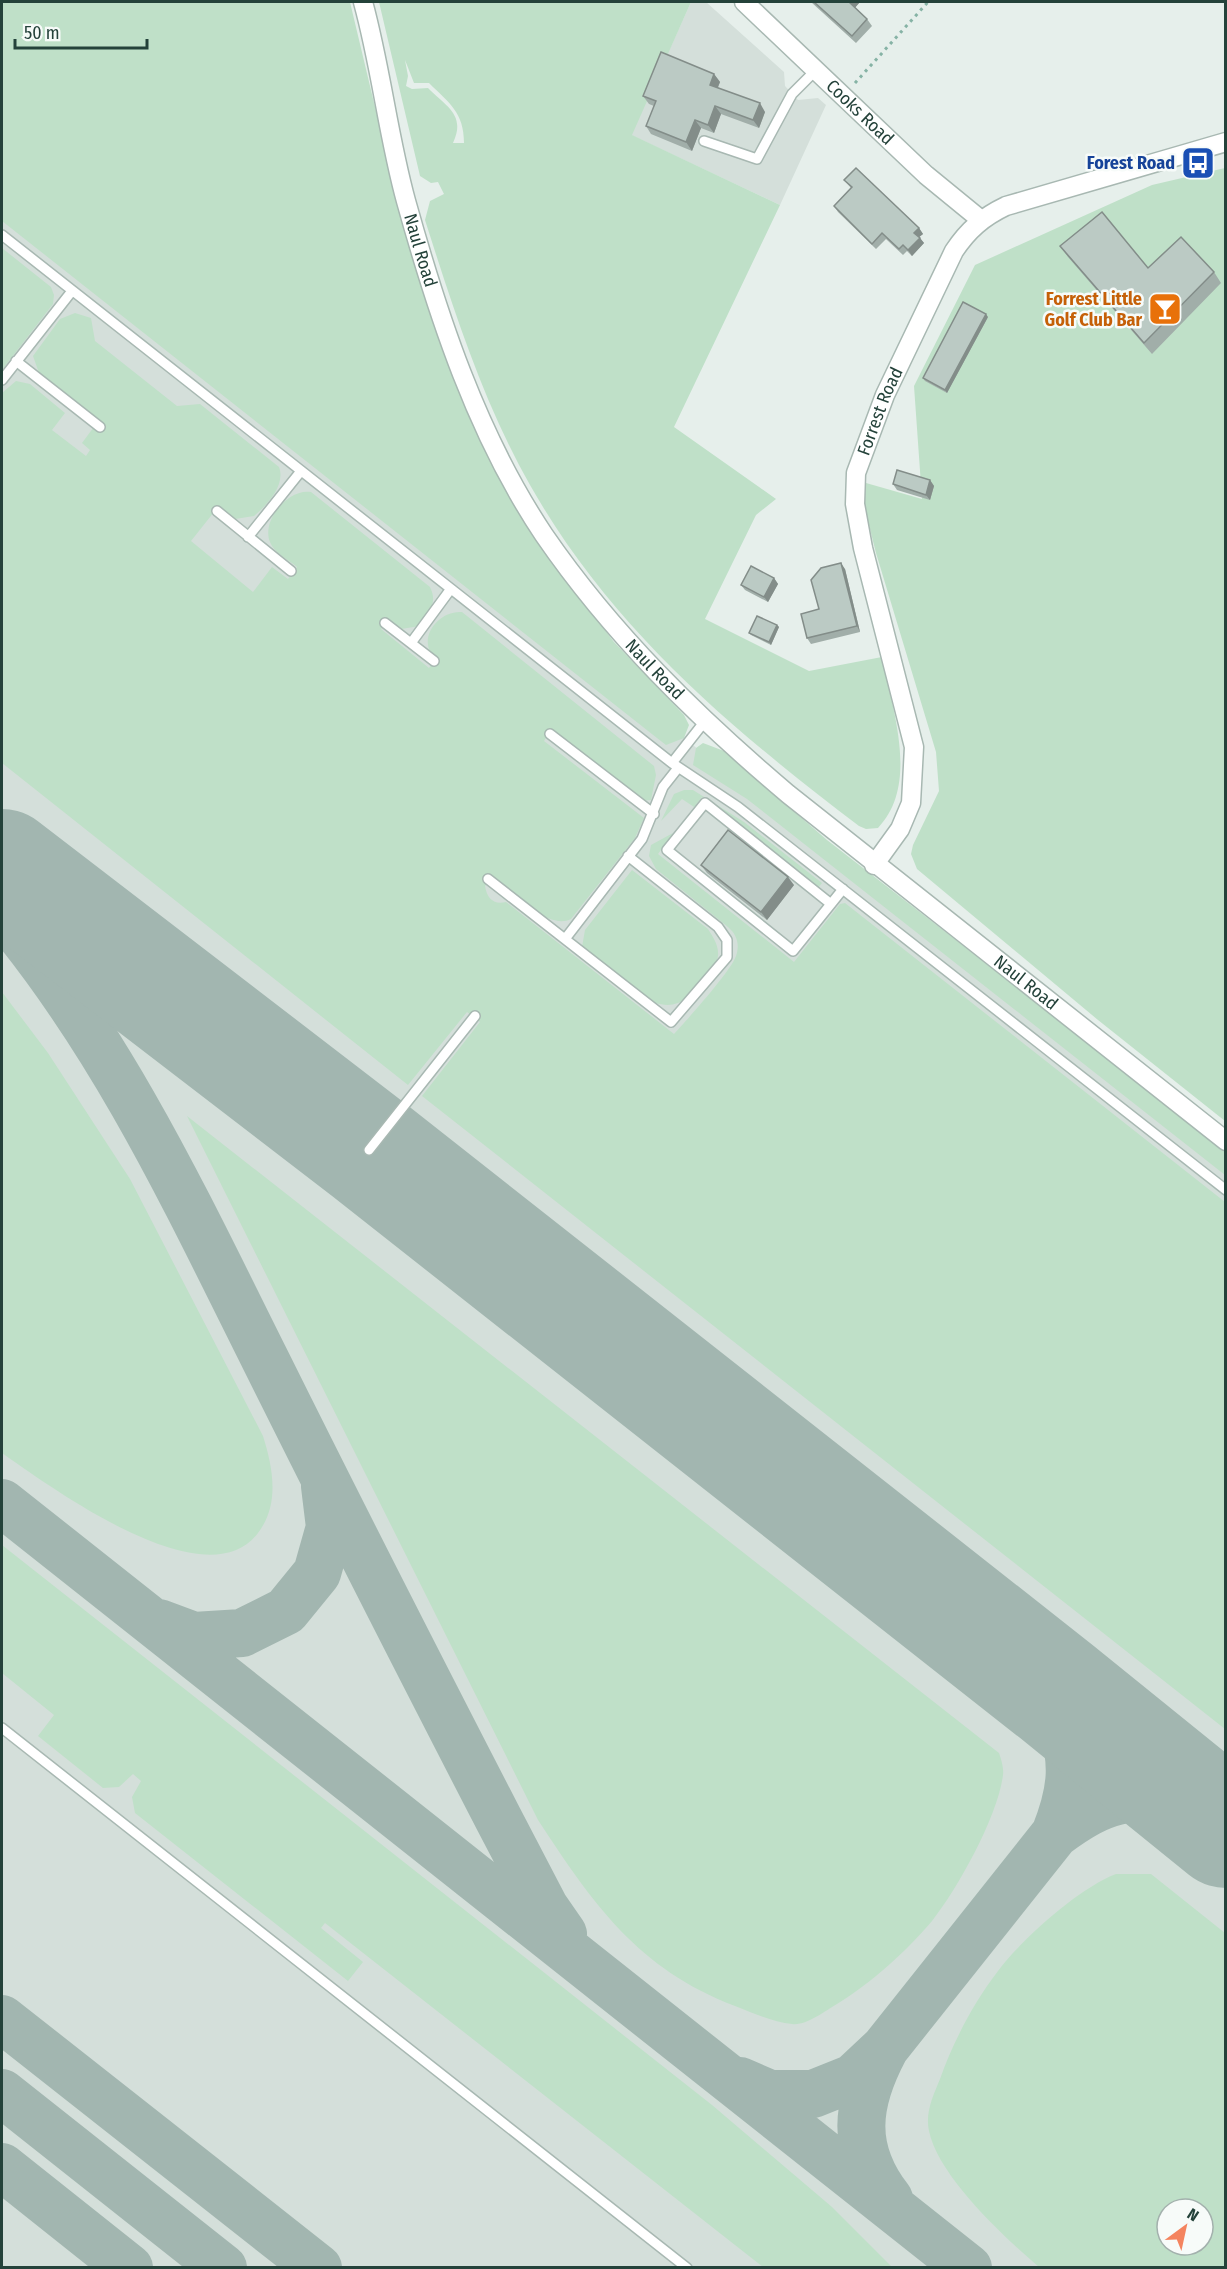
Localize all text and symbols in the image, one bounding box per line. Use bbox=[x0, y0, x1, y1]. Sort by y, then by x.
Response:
scale bar bbox=[15, 12, 147, 50]
text: 50 m bbox=[24, 22, 60, 44]
street label: Cooks Road bbox=[821, 75, 898, 150]
bus stop icon: Forest Road bbox=[1180, 145, 1216, 181]
place label: Forest Road bbox=[1087, 152, 1175, 174]
street label: Naul Road bbox=[399, 211, 442, 290]
place label: Forrest Little Golf Club Bar bbox=[1045, 288, 1142, 331]
bar icon: Forrest Little Golf Club Bar bbox=[1147, 291, 1183, 327]
street label: Forrest Road bbox=[853, 364, 908, 458]
street label: Naul Road bbox=[621, 635, 689, 704]
street label: Naul Road bbox=[989, 950, 1062, 1015]
north arrow bbox=[1155, 2197, 1215, 2257]
text: N bbox=[1184, 2204, 1202, 2225]

